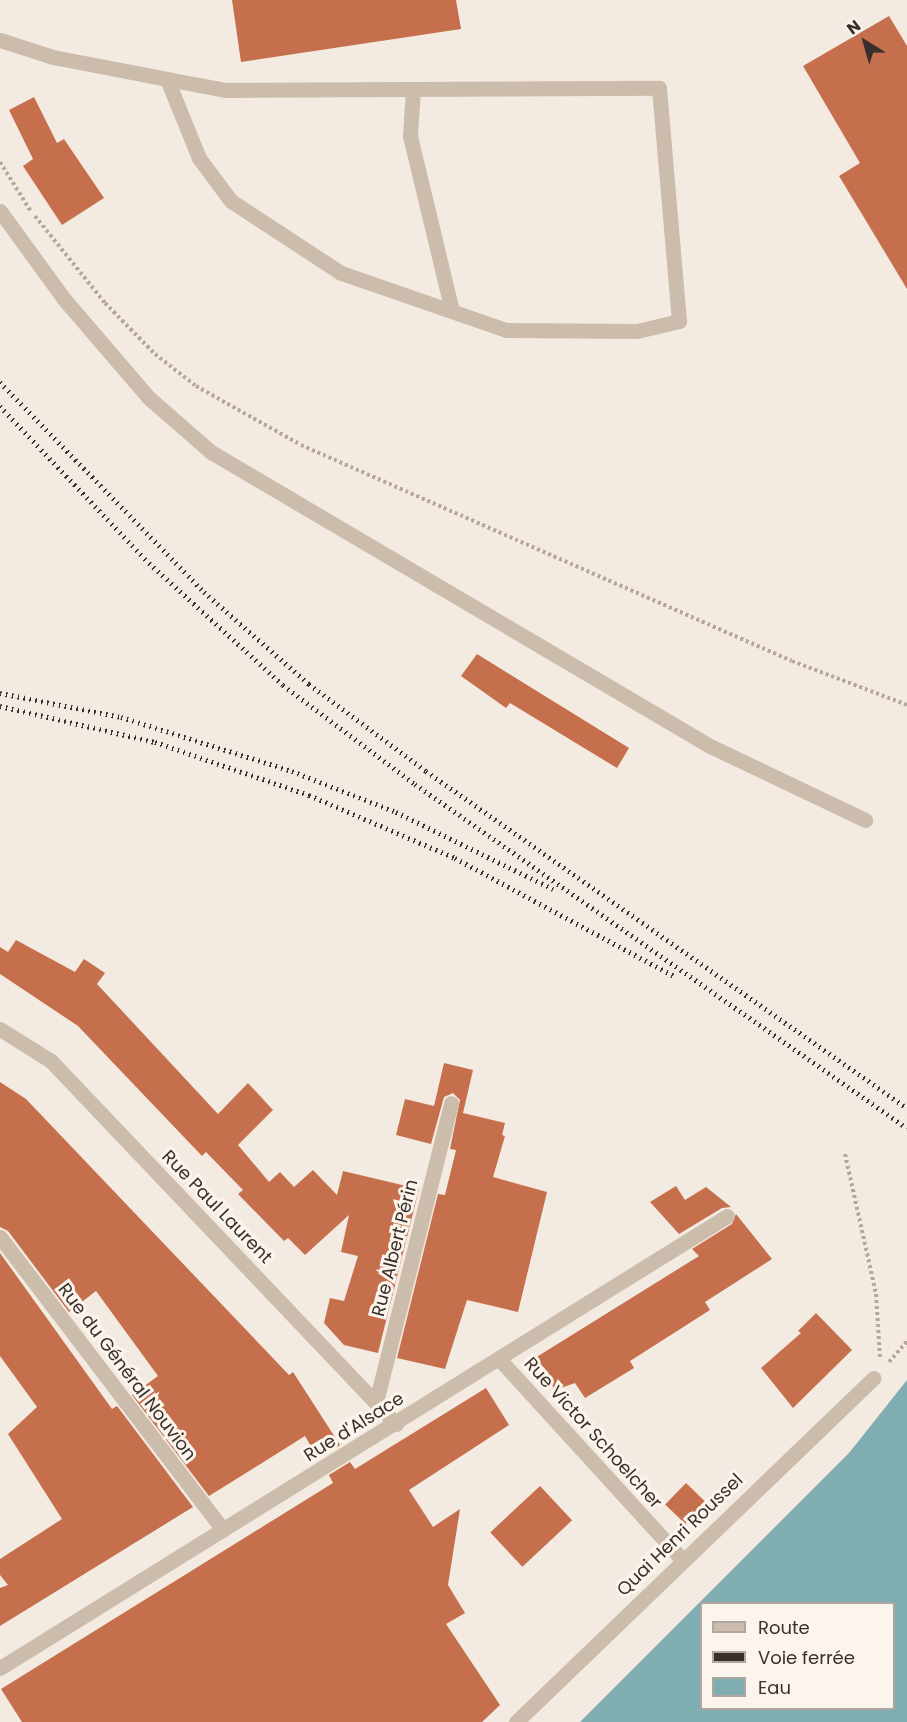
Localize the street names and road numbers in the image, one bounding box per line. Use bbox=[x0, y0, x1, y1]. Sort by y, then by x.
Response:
street label: Rue Paul Laurent bbox=[157, 1146, 277, 1268]
street label: Rue Albert Périn bbox=[368, 1177, 422, 1319]
street label: Rue du Général Nouvion bbox=[53, 1279, 201, 1465]
street label: Rue Victor Schoelcher bbox=[519, 1353, 667, 1513]
street label: Rue d'Alsace bbox=[300, 1388, 408, 1466]
street label: Quai Henri Roussel bbox=[613, 1469, 747, 1601]

